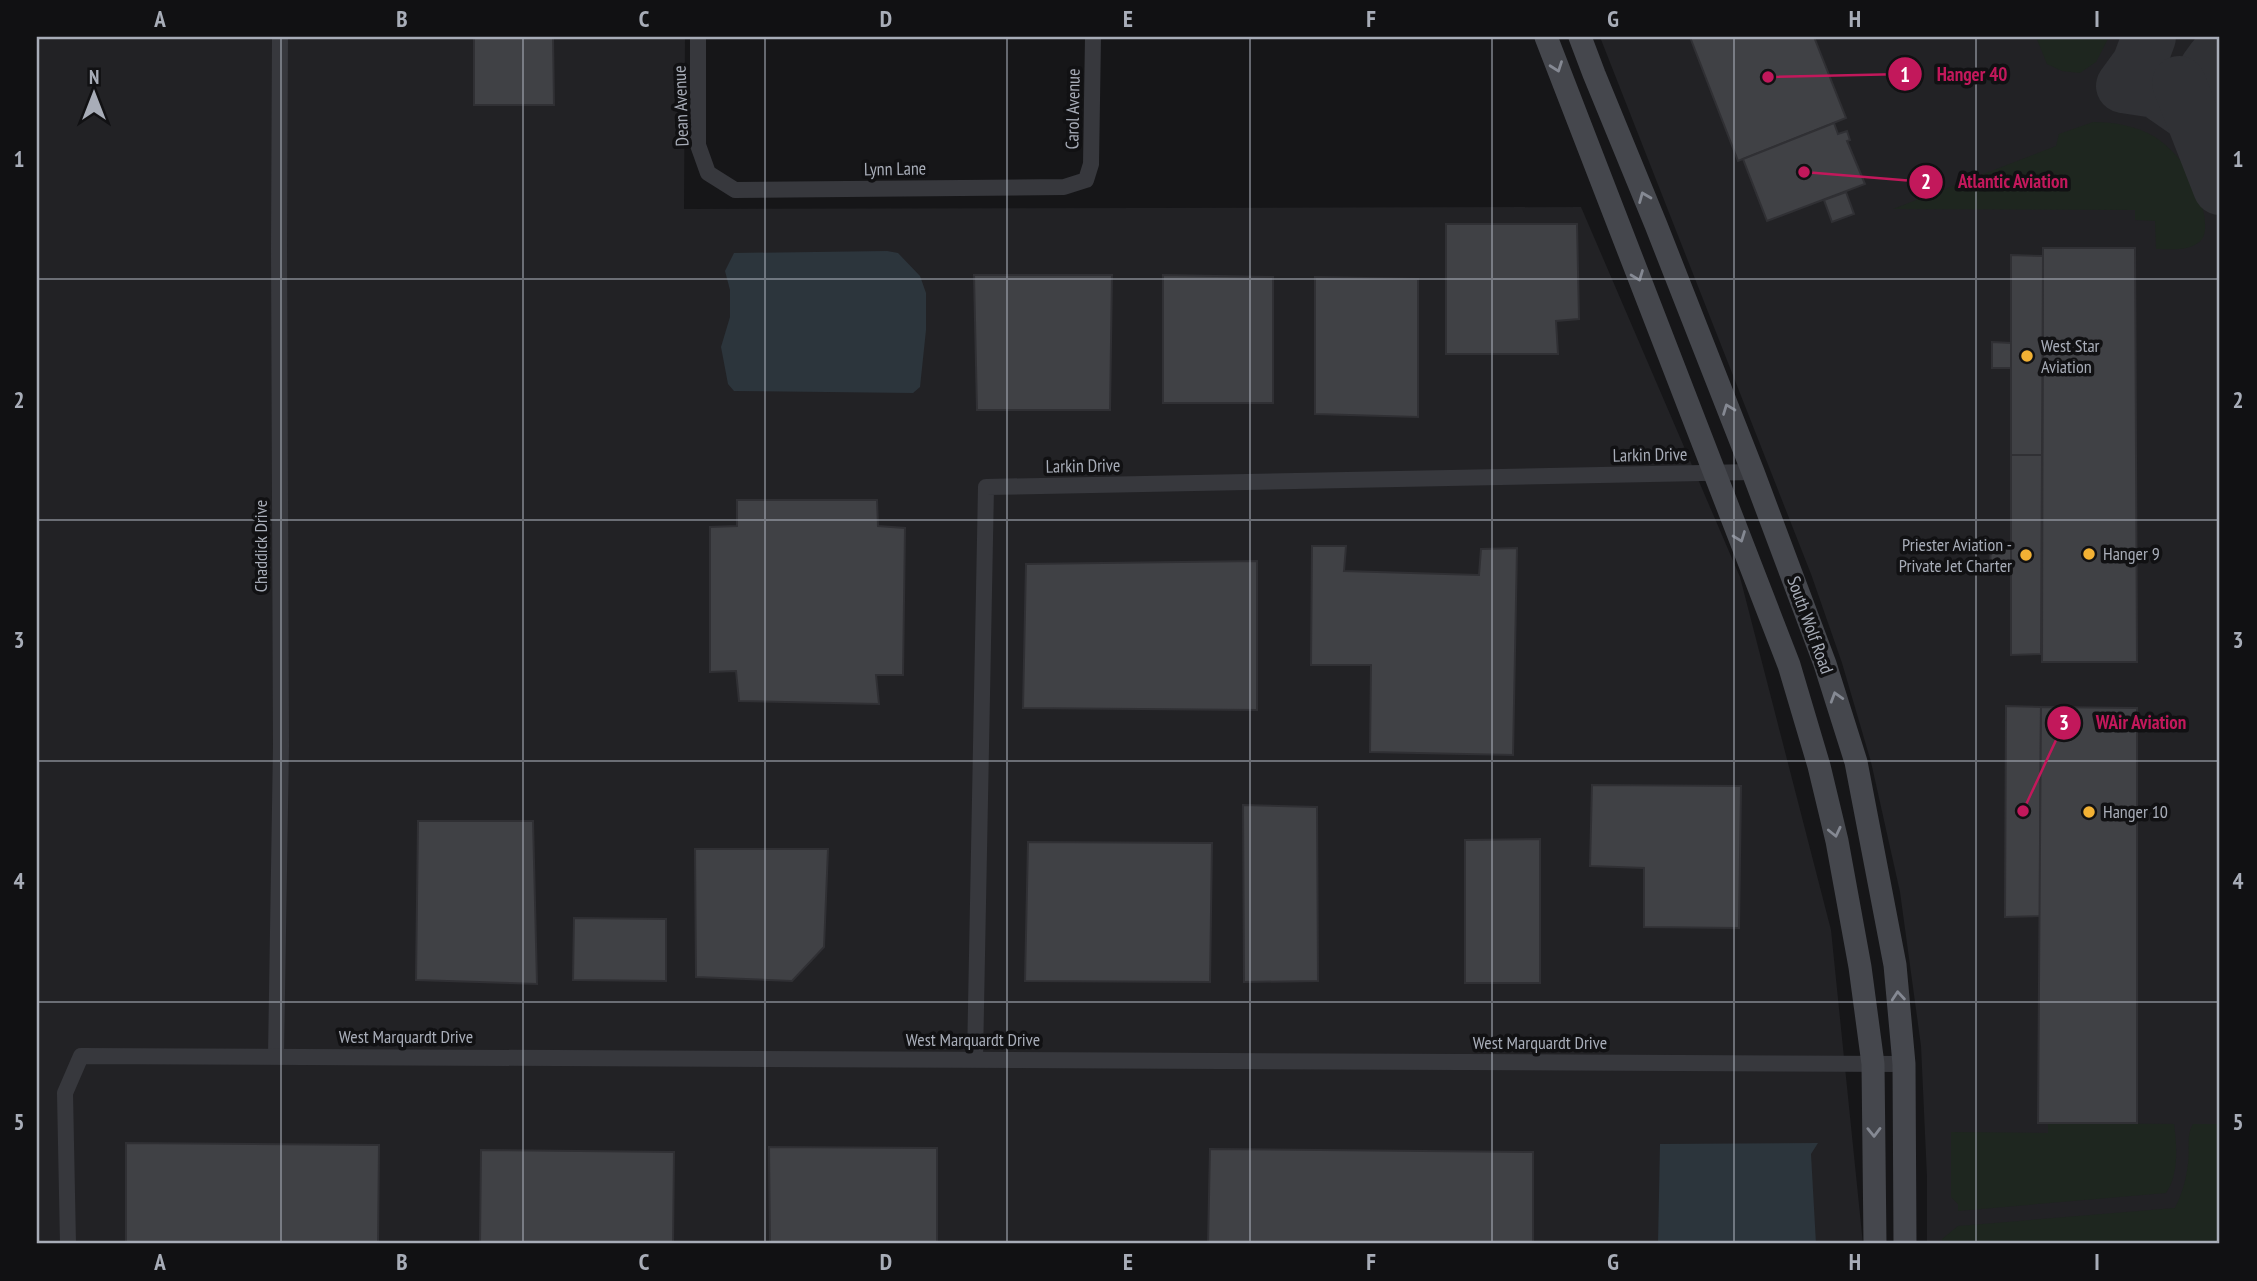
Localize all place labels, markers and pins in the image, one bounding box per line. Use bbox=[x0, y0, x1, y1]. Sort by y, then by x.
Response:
callout: Hanger 40 bbox=[1888, 54, 2021, 94]
callout: Atlantic Aviation bbox=[1909, 162, 2083, 202]
place label: West Star Aviation bbox=[2041, 334, 2100, 378]
marker: West Star Aviation bbox=[2019, 348, 2035, 364]
place label: Priester Aviation - Private Jet Charter bbox=[1899, 533, 2012, 577]
place label: Hanger 9 bbox=[2103, 542, 2160, 565]
marker: Hanger 9 bbox=[2081, 546, 2097, 562]
marker: Priester Aviation - Private Jet Charter bbox=[2018, 547, 2034, 563]
callout: WAir Aviation bbox=[2046, 703, 2201, 743]
place label: Hanger 10 bbox=[2103, 800, 2168, 823]
marker: Hanger 10 bbox=[2081, 804, 2097, 820]

